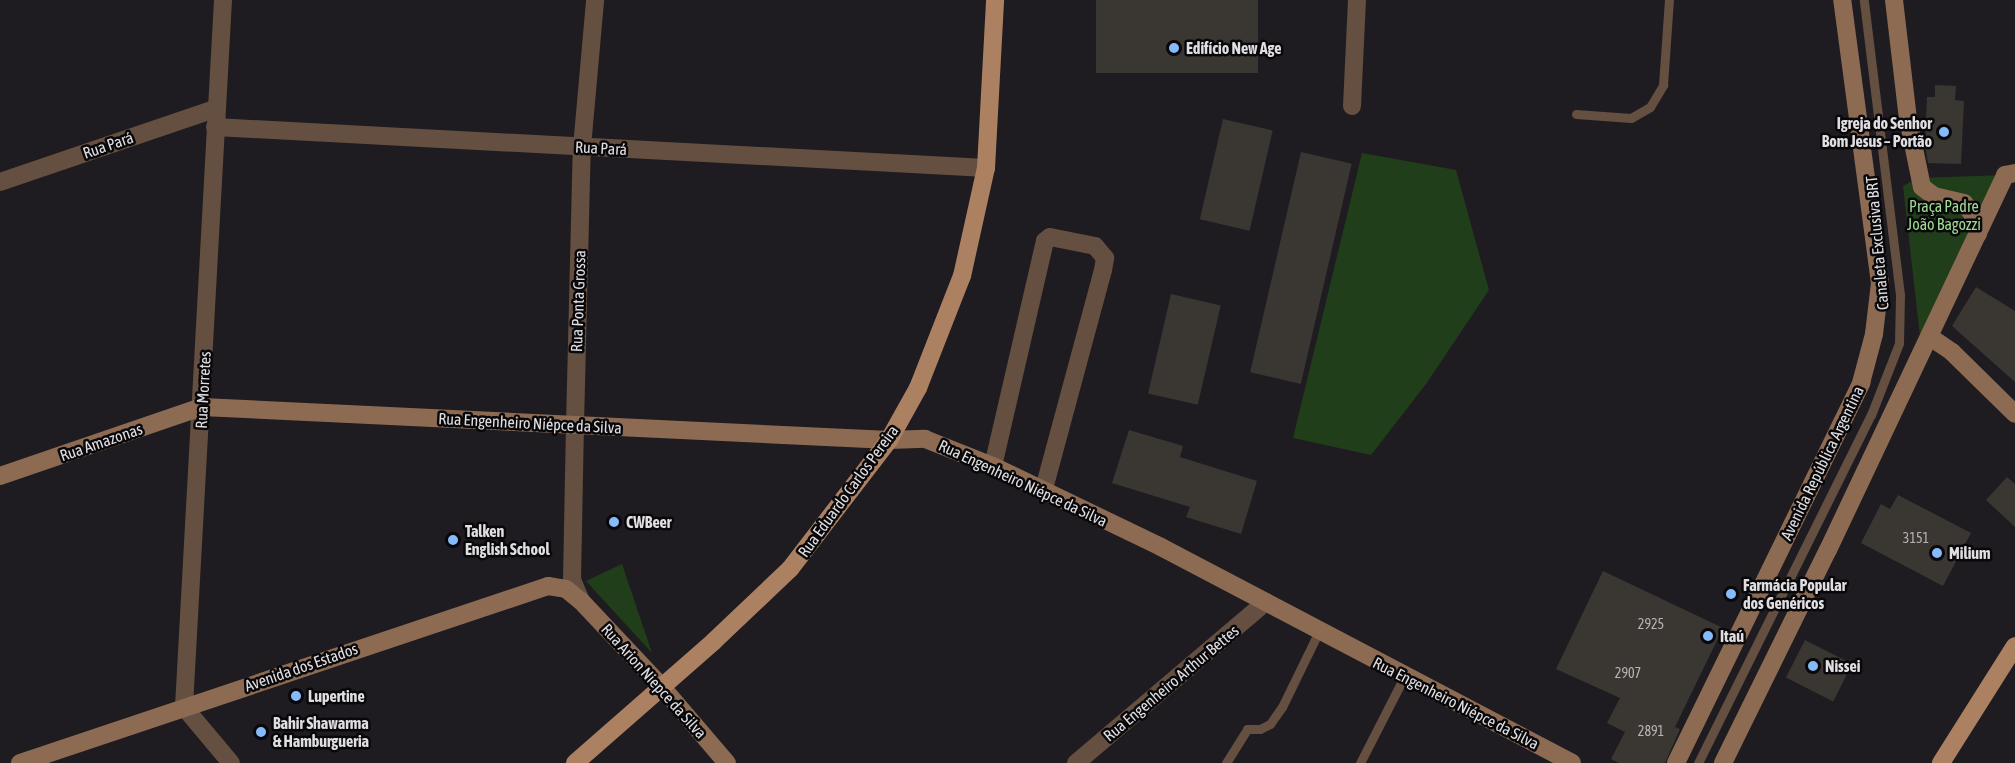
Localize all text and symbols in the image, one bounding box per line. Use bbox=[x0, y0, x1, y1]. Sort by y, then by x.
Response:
place label: Edifício New Age bbox=[1186, 38, 1281, 58]
marker: Edifício New Age bbox=[1167, 41, 1181, 55]
place label: Igreja do Senhor Bom Jesus – Portão bbox=[1822, 113, 1932, 151]
marker: Igreja do Senhor Bom Jesus – Portão bbox=[1937, 125, 1951, 139]
street label: Rua Pará bbox=[80, 127, 136, 163]
street label: Rua Pará bbox=[574, 137, 628, 159]
street label: Canaleta Exclusiva BRT bbox=[1862, 175, 1892, 311]
park label: Praça Padre João Bagozzi bbox=[1907, 196, 1981, 234]
street label: Rua Ponta Grossa bbox=[567, 250, 589, 352]
street label: Rua Morretes bbox=[191, 351, 215, 429]
street label: Avenida República Argentina bbox=[1776, 383, 1868, 543]
street label: Rua Engenheiro Niépce da Silva bbox=[438, 409, 622, 437]
street label: Rua Amazonas bbox=[57, 419, 145, 465]
street label: Rua Eduardo Carlos Pereira bbox=[794, 421, 902, 561]
street label: Rua Engenheiro Niépce da Silva bbox=[936, 436, 1110, 530]
place label: CWBeer bbox=[626, 512, 672, 532]
marker: CWBeer bbox=[607, 515, 621, 529]
place label: Talken English School bbox=[465, 521, 550, 559]
house number: 3151 bbox=[1903, 530, 1929, 546]
marker: Talken English School bbox=[446, 533, 460, 547]
place label: Milium bbox=[1949, 543, 1991, 563]
marker: Milium bbox=[1930, 546, 1944, 560]
place label: Farmácia Popular dos Genéricos bbox=[1743, 575, 1846, 613]
marker: Farmácia Popular dos Genéricos bbox=[1724, 587, 1738, 601]
house number: 2925 bbox=[1638, 616, 1664, 632]
street label: Rua Arion Niepce da Silva bbox=[597, 620, 711, 742]
street label: Rua Engenheiro Arthur Bettes bbox=[1099, 621, 1243, 745]
place label: Itaú bbox=[1720, 626, 1744, 646]
marker: Itaú bbox=[1701, 629, 1715, 643]
street label: Avenida dos Estados bbox=[242, 639, 360, 695]
street label: Rua Engenheiro Niépce da Silva bbox=[1370, 653, 1542, 753]
place label: Nissei bbox=[1825, 656, 1860, 676]
marker: Nissei bbox=[1806, 659, 1820, 673]
house number: 2907 bbox=[1615, 665, 1641, 681]
place label: Lupertine bbox=[308, 686, 365, 706]
marker: Lupertine bbox=[289, 689, 303, 703]
place label: Bahir Shawarma & Hamburgueria bbox=[273, 713, 369, 751]
house number: 2891 bbox=[1638, 723, 1664, 739]
marker: Bahir Shawarma & Hamburgueria bbox=[254, 725, 268, 739]

